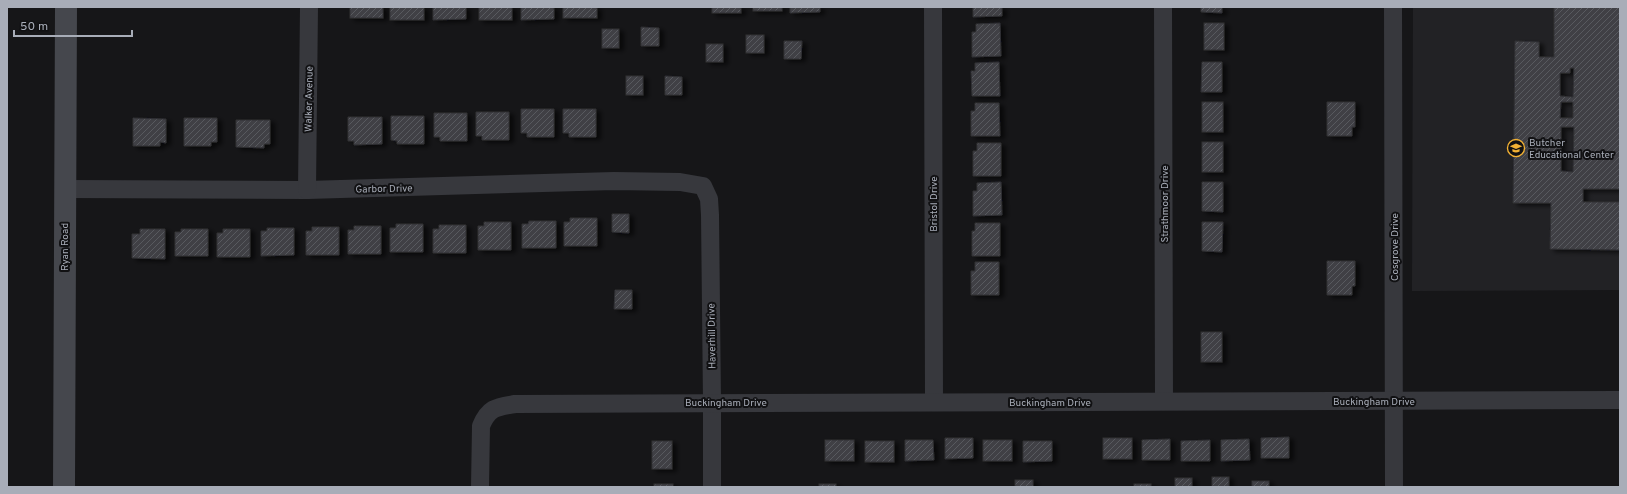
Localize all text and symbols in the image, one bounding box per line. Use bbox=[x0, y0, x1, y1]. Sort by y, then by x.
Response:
scale bar bbox=[14, 12, 132, 38]
text: 50 m bbox=[20, 19, 48, 35]
street label: Walker Avenue bbox=[302, 66, 317, 132]
place label: Butcher Educational Center bbox=[1529, 137, 1614, 162]
school or university icon: Butcher Educational Center bbox=[1506, 138, 1526, 158]
street label: Strathmoor Drive bbox=[1159, 165, 1172, 243]
street label: Bristol Drive bbox=[928, 176, 941, 232]
street label: Garbor Drive bbox=[355, 183, 413, 196]
street label: Cosgrove Drive bbox=[1389, 213, 1402, 281]
street label: Ryan Road bbox=[59, 223, 72, 271]
street label: Haverhill Drive bbox=[705, 303, 720, 369]
street label: Buckingham Drive bbox=[1333, 396, 1415, 409]
street label: Buckingham Drive bbox=[685, 397, 767, 410]
street label: Buckingham Drive bbox=[1009, 397, 1091, 410]

